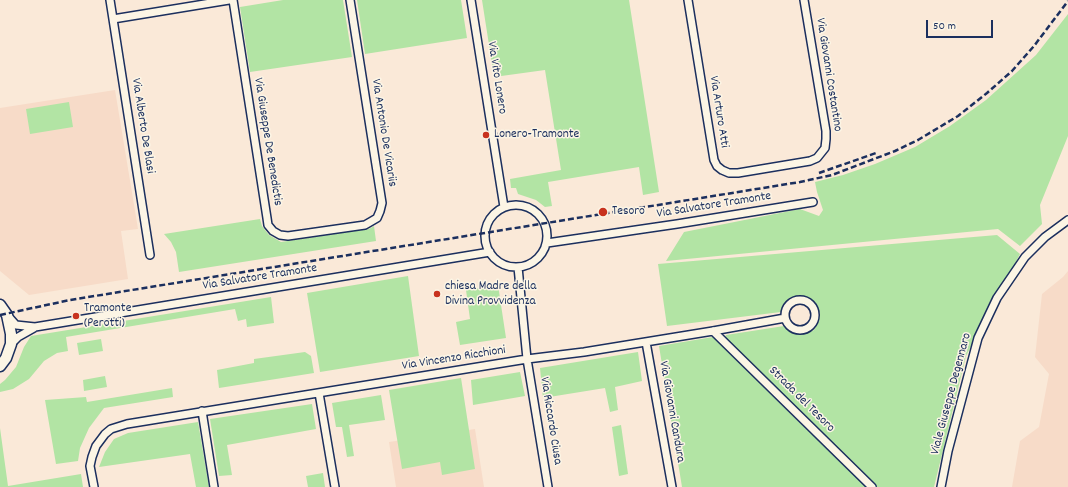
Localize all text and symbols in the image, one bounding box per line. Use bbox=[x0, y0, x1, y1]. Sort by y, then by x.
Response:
scale bar bbox=[928, 12, 995, 38]
street label: Via Giovanni Costantino bbox=[811, 17, 845, 133]
text: 50 m bbox=[933, 18, 956, 35]
street label: Via Vito Lonero bbox=[483, 41, 509, 115]
street label: Via Arturo Atti bbox=[705, 75, 731, 149]
street label: Via Alberto De Blasi bbox=[127, 77, 157, 175]
street label: Via Giuseppe De Benedictis bbox=[249, 77, 285, 207]
street label: Via Antonio De Vicariis bbox=[367, 78, 399, 188]
place label: Lonero-Tramonte bbox=[494, 127, 579, 143]
marker: Lonero-Tramonte bbox=[481, 130, 491, 140]
street label: Via Salvatore Tramonte bbox=[656, 189, 772, 223]
place label: Tesoro bbox=[612, 204, 645, 220]
marker: Tesoro bbox=[597, 206, 609, 218]
street label: Via Salvatore Tramonte bbox=[202, 261, 318, 295]
place label: chiesa Madre della Divina Provvidenza bbox=[445, 279, 536, 310]
marker: chiesa Madre della Divina Provvidenza bbox=[432, 289, 442, 299]
place label: Tramonte (Perotti) bbox=[84, 301, 131, 332]
marker: Tramonte (Perotti) bbox=[71, 311, 81, 321]
street label: Viale Giuseppe Degennaro bbox=[928, 331, 976, 457]
street label: Via Vincenzo Ricchioni bbox=[401, 343, 507, 375]
street label: Via Giovanni Candura bbox=[654, 360, 688, 464]
street label: Strada del Tesoro bbox=[765, 364, 837, 436]
street label: Via Riccardo Ciusa bbox=[535, 376, 565, 466]

